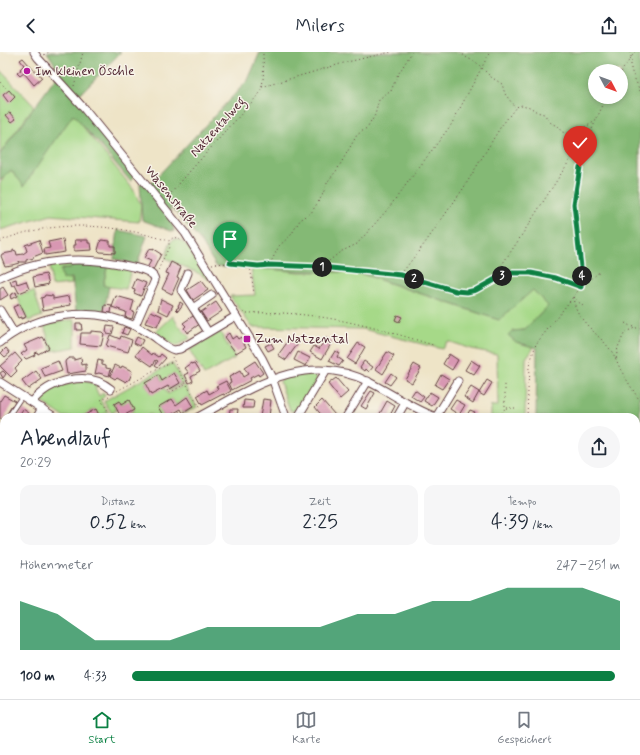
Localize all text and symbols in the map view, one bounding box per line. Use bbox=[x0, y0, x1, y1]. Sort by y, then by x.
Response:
text: Milers bbox=[295, 14, 345, 38]
icon: back bbox=[20, 15, 42, 37]
icon: share bbox=[598, 15, 620, 37]
place label: Im kleinen Öschle bbox=[35, 63, 135, 80]
north arrow bbox=[588, 64, 628, 104]
map controls bbox=[588, 64, 628, 104]
marker: Im kleinen Öschle bbox=[22, 66, 32, 76]
street label: Natzentalweg bbox=[187, 93, 251, 162]
pin bbox=[563, 126, 597, 167]
icon: check bbox=[569, 132, 591, 154]
street label: Wasenstraße bbox=[141, 163, 201, 231]
pin bbox=[213, 222, 247, 263]
icon: arrive bbox=[219, 228, 241, 250]
pin: 1 bbox=[312, 257, 332, 277]
text: 1 bbox=[320, 260, 324, 274]
pin: 3 bbox=[492, 266, 512, 286]
pin: 4 bbox=[572, 266, 592, 286]
pin: 2 bbox=[404, 269, 424, 289]
text: 3 bbox=[500, 269, 504, 283]
text: 4 bbox=[579, 269, 585, 283]
text: 2 bbox=[411, 272, 417, 286]
place label: Zum Natzental bbox=[255, 331, 348, 348]
marker: Zum Natzental bbox=[242, 334, 252, 344]
text: Abendlauf bbox=[20, 425, 111, 453]
button: share bbox=[578, 426, 620, 468]
text: 20:29 bbox=[20, 454, 51, 471]
text: Distanz bbox=[101, 495, 135, 509]
text: Zeit bbox=[309, 495, 331, 509]
text: Tempo bbox=[507, 495, 537, 509]
text: 0.52 bbox=[90, 509, 127, 536]
text: 2:25 bbox=[302, 509, 338, 536]
text: 4:39 bbox=[491, 509, 529, 536]
text: km bbox=[127, 518, 146, 532]
text: /km bbox=[529, 518, 553, 532]
text: Höhenmeter bbox=[20, 557, 93, 574]
text: 247–251 m bbox=[556, 557, 620, 574]
text: 100 m bbox=[20, 668, 55, 685]
text: 4:33 bbox=[84, 668, 106, 685]
tab: Start bbox=[88, 709, 116, 747]
tab: Karte bbox=[292, 709, 320, 747]
tab: Gespeichert bbox=[497, 709, 552, 747]

